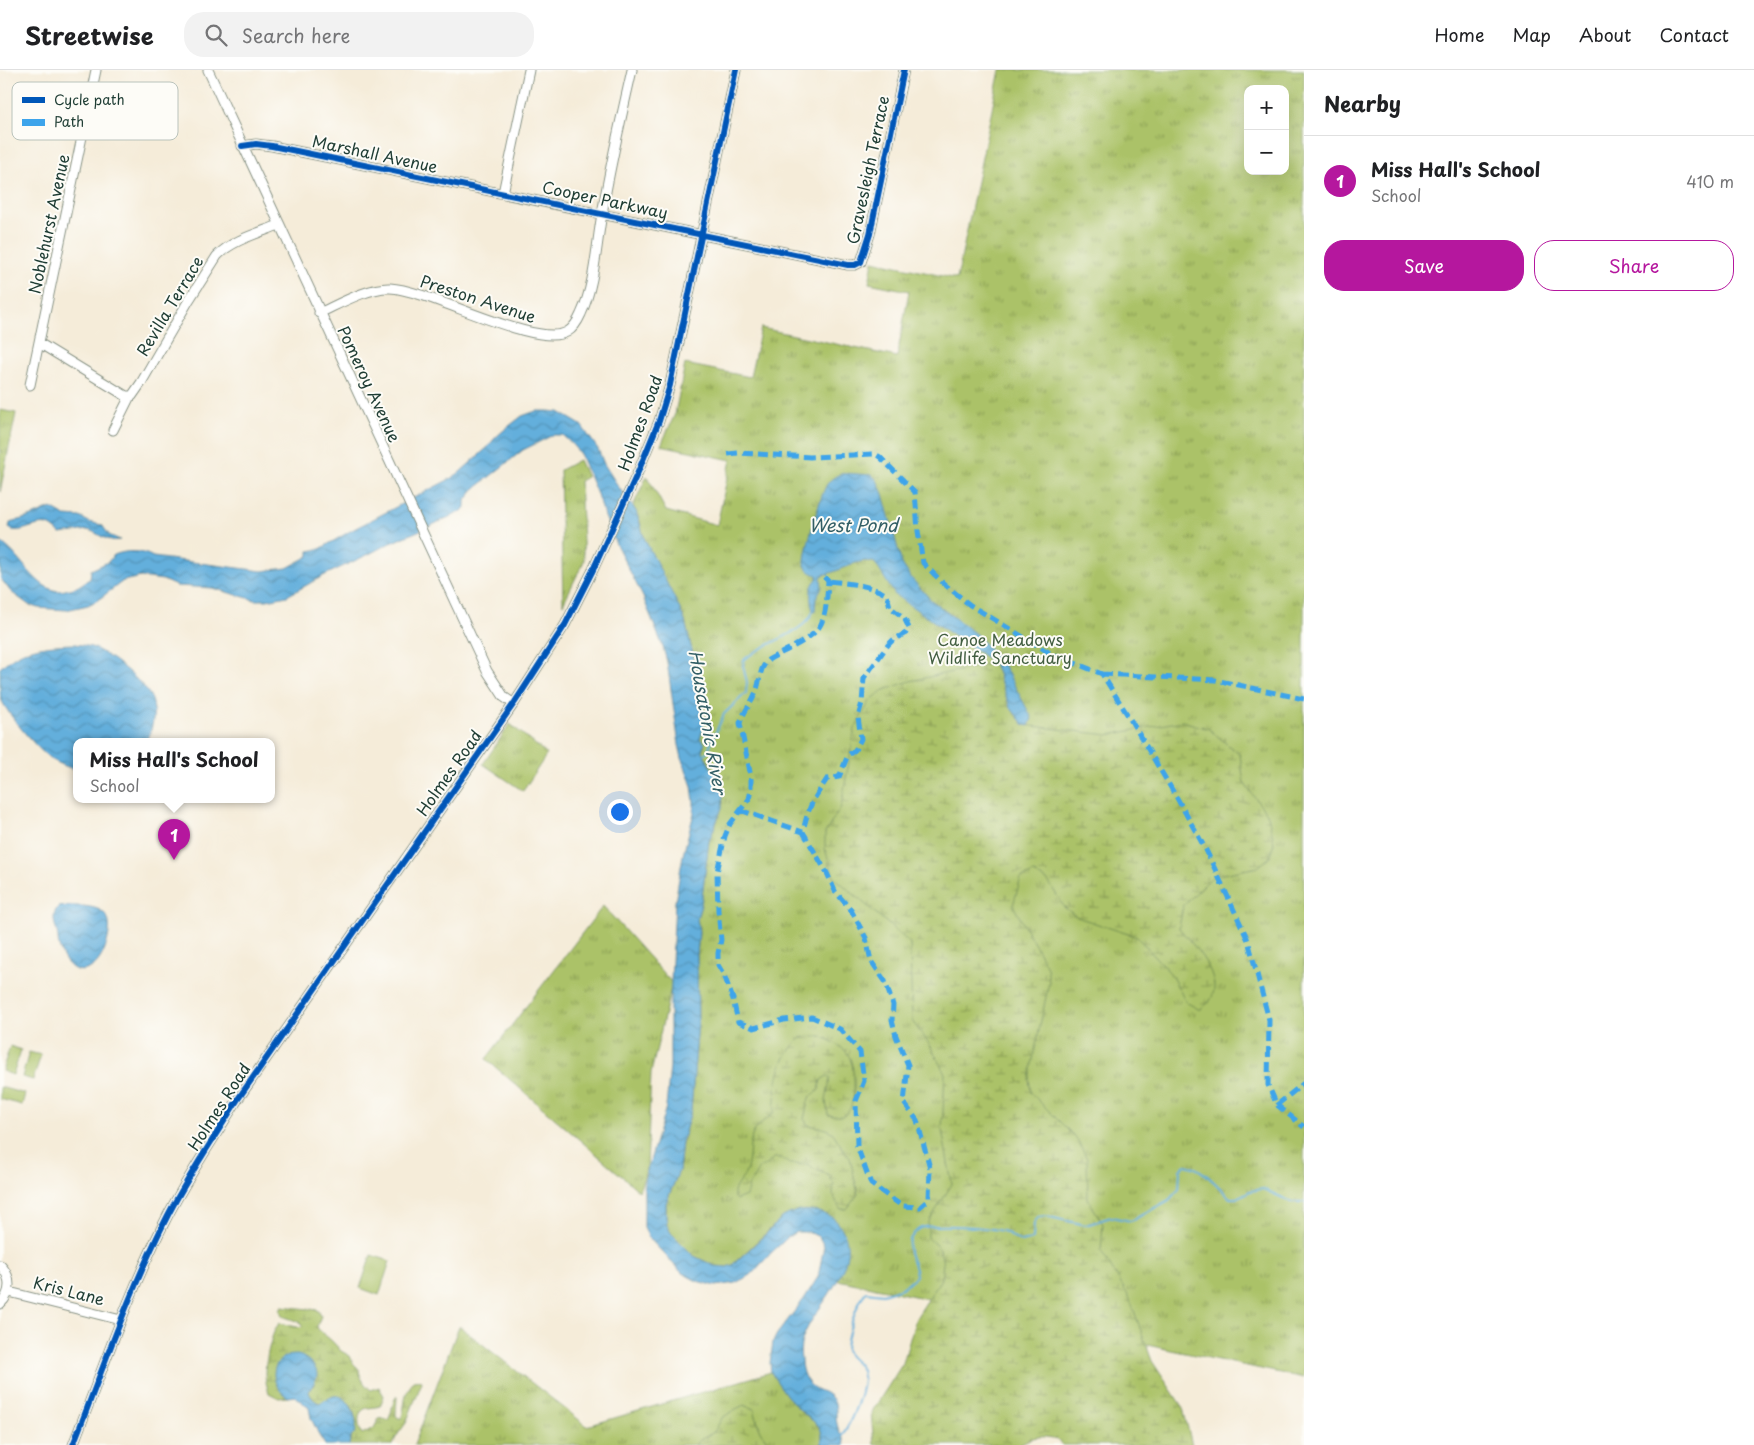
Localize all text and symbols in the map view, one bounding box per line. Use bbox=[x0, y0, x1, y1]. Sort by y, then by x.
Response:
search box bbox=[184, 12, 534, 57]
text: Streetwise bbox=[25, 17, 154, 53]
icon: search bbox=[202, 21, 230, 49]
text: Search here bbox=[242, 21, 350, 49]
text: Home bbox=[1434, 21, 1484, 48]
text: Map bbox=[1512, 21, 1551, 48]
text: About bbox=[1579, 21, 1631, 48]
text: Contact bbox=[1659, 21, 1729, 48]
legend bbox=[12, 82, 178, 140]
map controls bbox=[1244, 85, 1289, 175]
button: + bbox=[1244, 85, 1289, 130]
text: Nearby bbox=[1324, 87, 1401, 119]
text: Cycle path bbox=[54, 89, 125, 110]
street label: Gravesleigh Terrace bbox=[840, 93, 894, 246]
text: Path bbox=[54, 111, 84, 132]
street label: Marshall Avenue bbox=[310, 128, 440, 178]
button: − bbox=[1244, 130, 1289, 175]
street label: Noblehurst Avenue bbox=[22, 152, 75, 296]
text: Miss Hall's School bbox=[1371, 155, 1540, 183]
text: 1 bbox=[1336, 169, 1344, 193]
text: 410 m bbox=[1686, 169, 1734, 193]
street label: Cooper Parkway bbox=[540, 174, 670, 224]
text: School bbox=[1371, 183, 1421, 207]
button: Save bbox=[1324, 240, 1524, 291]
button: Share bbox=[1534, 240, 1734, 291]
street label: Revilla Terrace bbox=[130, 251, 208, 360]
street label: Preston Avenue bbox=[418, 268, 539, 328]
street label: Pomeroy Avenue bbox=[332, 321, 408, 446]
street label: Holmes Road bbox=[611, 371, 667, 474]
water label: West Pond bbox=[808, 511, 901, 538]
park label: Canoe Meadows Wildlife Sanctuary bbox=[928, 627, 1072, 669]
water label: Housatonic River bbox=[683, 648, 735, 799]
street label: Holmes Road bbox=[410, 724, 487, 820]
popup bbox=[73, 738, 275, 803]
text: Miss Hall's School bbox=[89, 745, 259, 773]
text: School bbox=[89, 773, 140, 797]
your location bbox=[607, 799, 633, 825]
pin: 1 bbox=[158, 819, 190, 860]
street label: Holmes Road bbox=[181, 1058, 256, 1155]
street label: Kris Lane bbox=[31, 1270, 107, 1310]

